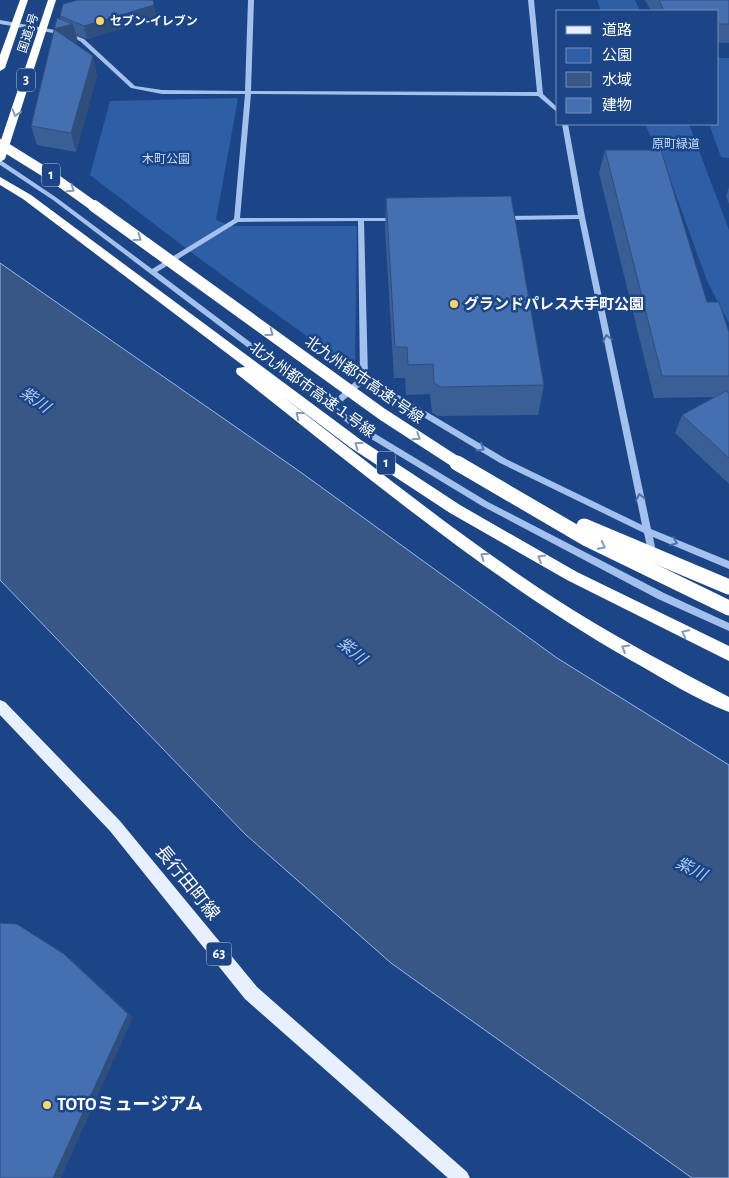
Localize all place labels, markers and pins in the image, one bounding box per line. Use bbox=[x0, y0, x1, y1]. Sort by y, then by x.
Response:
place label: セブン-イレブン bbox=[110, 14, 198, 27]
marker: セブン-イレブン bbox=[94, 15, 106, 27]
place label: グランドパレス大手町公園 bbox=[464, 296, 644, 312]
marker: グランドパレス大手町公園 bbox=[448, 298, 460, 310]
place label: TOTOミュージアム bbox=[57, 1095, 203, 1114]
marker: TOTOミュージアム bbox=[41, 1099, 53, 1111]

